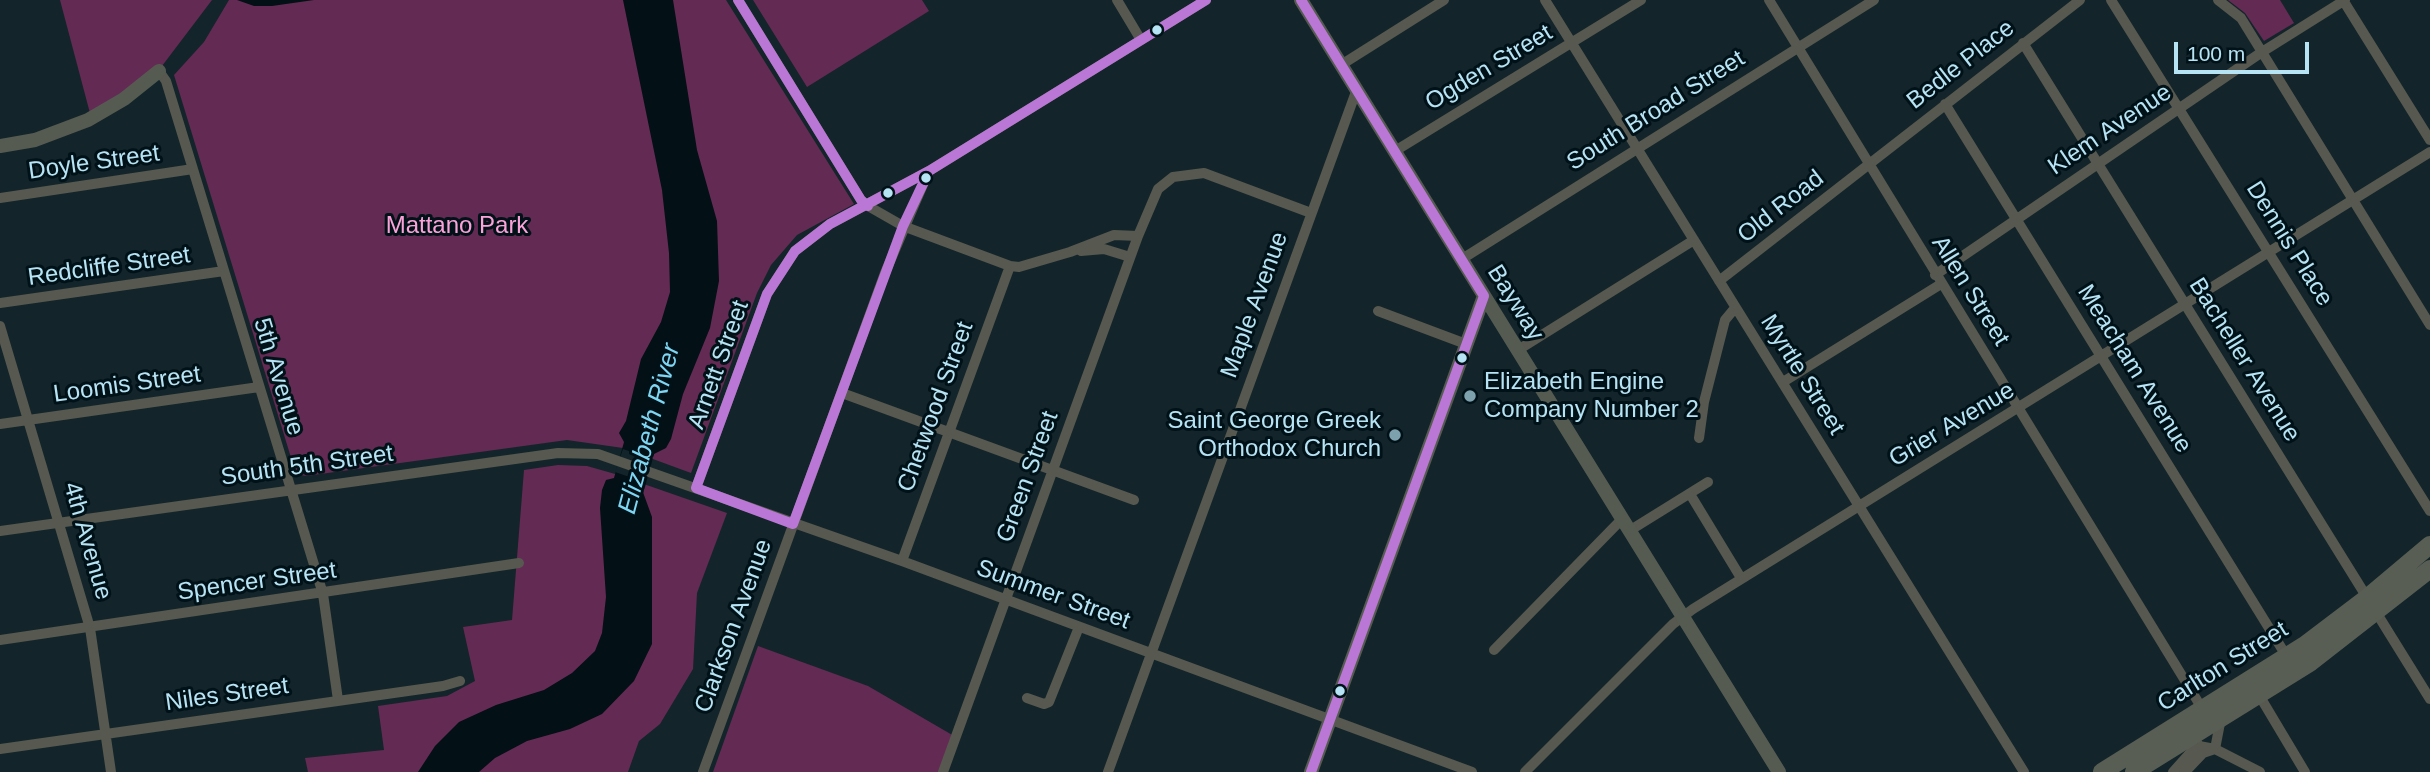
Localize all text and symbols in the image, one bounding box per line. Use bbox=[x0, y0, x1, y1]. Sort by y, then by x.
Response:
street label: Bedle Place bbox=[1902, 14, 2020, 116]
street label: Ogden Street bbox=[1420, 19, 1558, 117]
unlabelled marker bbox=[1150, 23, 1164, 37]
scale bar bbox=[2178, 28, 2313, 72]
text: 100 m bbox=[2187, 42, 2245, 65]
street label: South Broad Street bbox=[1562, 45, 1750, 177]
street label: Klem Avenue bbox=[2043, 78, 2177, 182]
street label: Doyle Street bbox=[27, 140, 161, 186]
street label: Old Road bbox=[1732, 164, 1830, 250]
unlabelled marker bbox=[919, 171, 933, 185]
street label: Dennis Place bbox=[2239, 176, 2339, 312]
unlabelled marker bbox=[881, 186, 895, 200]
park label: Mattano Park bbox=[386, 212, 528, 240]
street label: Maple Avenue bbox=[1215, 228, 1295, 382]
street label: Allen Street bbox=[1925, 231, 2015, 351]
street label: Redcliffe Street bbox=[26, 241, 192, 293]
street label: Bayway bbox=[1481, 260, 1549, 346]
street label: Bacheller Avenue bbox=[2182, 273, 2306, 447]
street label: Meacham Avenue bbox=[2071, 280, 2197, 458]
street label: Arnett Street bbox=[682, 297, 756, 433]
street label: Myrtle Street bbox=[1754, 310, 1850, 440]
street label: 5th Avenue bbox=[247, 315, 309, 439]
street label: Chetwood Street bbox=[892, 318, 980, 496]
water label: Elizabeth River bbox=[612, 341, 688, 517]
unlabelled marker bbox=[1455, 351, 1469, 365]
street label: Loomis Street bbox=[52, 360, 202, 410]
place label: Elizabeth Engine Company Number 2 bbox=[1484, 368, 1699, 424]
street label: Grier Avenue bbox=[1884, 376, 2020, 474]
marker: Elizabeth Engine Company Number 2 bbox=[1462, 388, 1478, 404]
place label: Saint George Greek Orthodox Church bbox=[1168, 407, 1381, 463]
street label: Green Street bbox=[991, 408, 1065, 546]
marker: Saint George Greek Orthodox Church bbox=[1387, 427, 1403, 443]
street label: South 5th Street bbox=[219, 440, 395, 492]
street label: 4th Avenue bbox=[56, 479, 118, 603]
street label: Clarkson Avenue bbox=[689, 535, 779, 717]
street label: Summer Street bbox=[972, 554, 1134, 636]
street label: Spencer Street bbox=[176, 557, 338, 607]
street label: Carlton Street bbox=[2153, 616, 2293, 718]
street label: Niles Street bbox=[164, 672, 290, 718]
unlabelled marker bbox=[1333, 684, 1347, 698]

